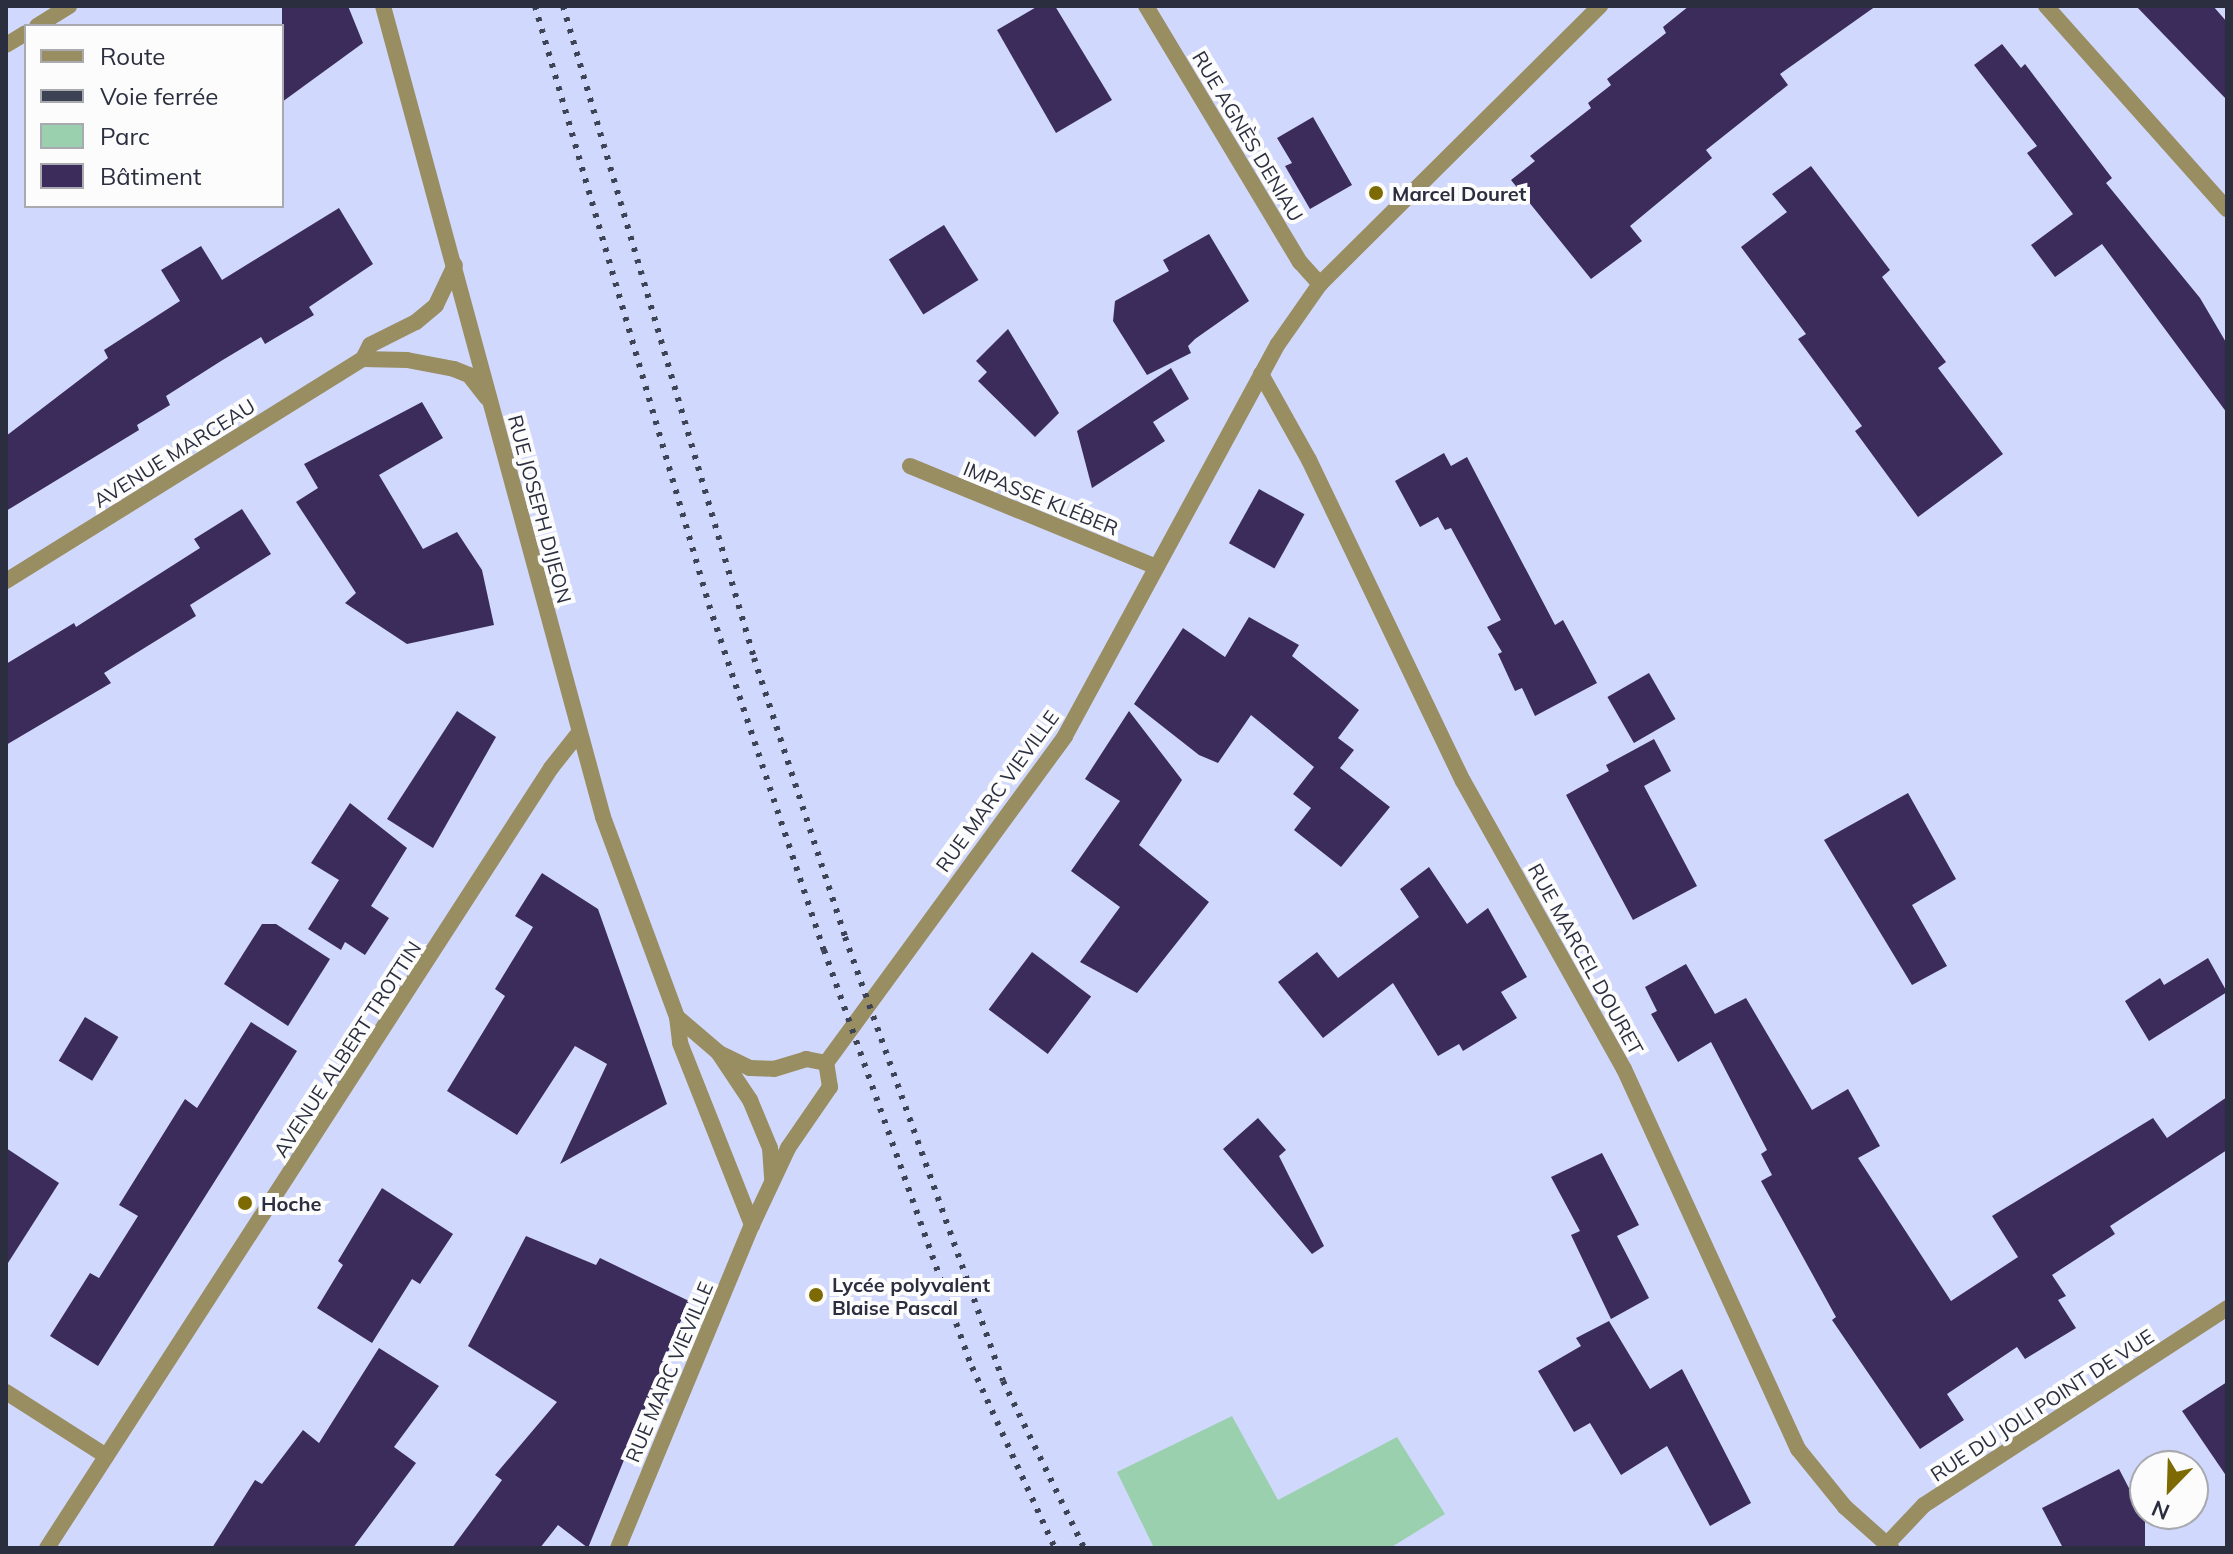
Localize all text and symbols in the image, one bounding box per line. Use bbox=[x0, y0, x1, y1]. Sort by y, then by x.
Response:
legend bbox=[24, 24, 284, 208]
text: Route bbox=[100, 41, 165, 71]
street label: RUE AGNÈS DENIAU bbox=[1188, 46, 1308, 226]
text: Voie ferrée bbox=[100, 81, 218, 111]
text: Parc bbox=[100, 121, 150, 151]
text: Bâtiment bbox=[100, 161, 201, 191]
place label: Marcel Douret bbox=[1392, 181, 1526, 205]
marker: Marcel Douret bbox=[1367, 184, 1385, 202]
street label: AVENUE MARCEAU bbox=[89, 394, 259, 512]
street label: RUE JOSEPH DIJEON bbox=[503, 412, 577, 606]
street label: IMPASSE KLÉBER bbox=[960, 456, 1122, 540]
street label: RUE MARC VIEVILLE bbox=[930, 706, 1064, 876]
street label: RUE MARCEL DOURET bbox=[1523, 859, 1649, 1059]
street label: AVENUE ALBERT TROTTIN bbox=[268, 937, 426, 1161]
place label: Hoche bbox=[261, 1191, 321, 1215]
marker: Hoche bbox=[236, 1194, 254, 1212]
place label: Lycée polyvalent Blaise Pascal bbox=[832, 1272, 990, 1319]
street label: RUE MARC VIEVILLE bbox=[620, 1278, 718, 1466]
marker: Lycée polyvalent Blaise Pascal bbox=[807, 1286, 825, 1304]
street label: RUE DU JOLI POINT DE VUE bbox=[1926, 1324, 2158, 1486]
north arrow bbox=[2129, 1450, 2209, 1530]
text: N bbox=[2147, 1494, 2174, 1526]

